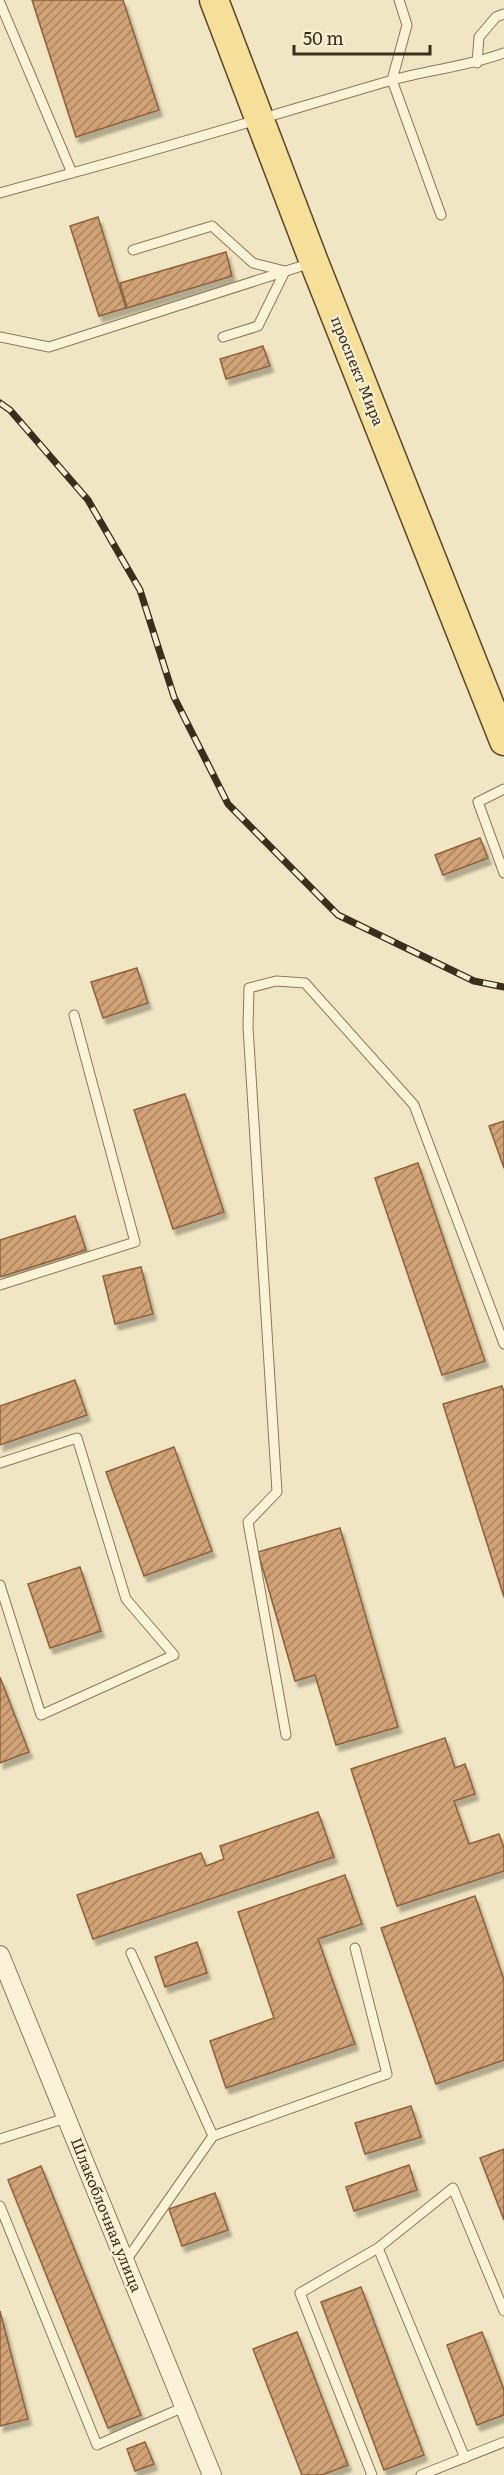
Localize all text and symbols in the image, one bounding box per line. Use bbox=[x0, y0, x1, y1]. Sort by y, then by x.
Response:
scale bar bbox=[294, 18, 430, 56]
text: 50 m bbox=[303, 24, 344, 51]
street label: проспект Мира bbox=[326, 312, 391, 430]
street label: Шлакоблочная улица bbox=[66, 2134, 149, 2296]

